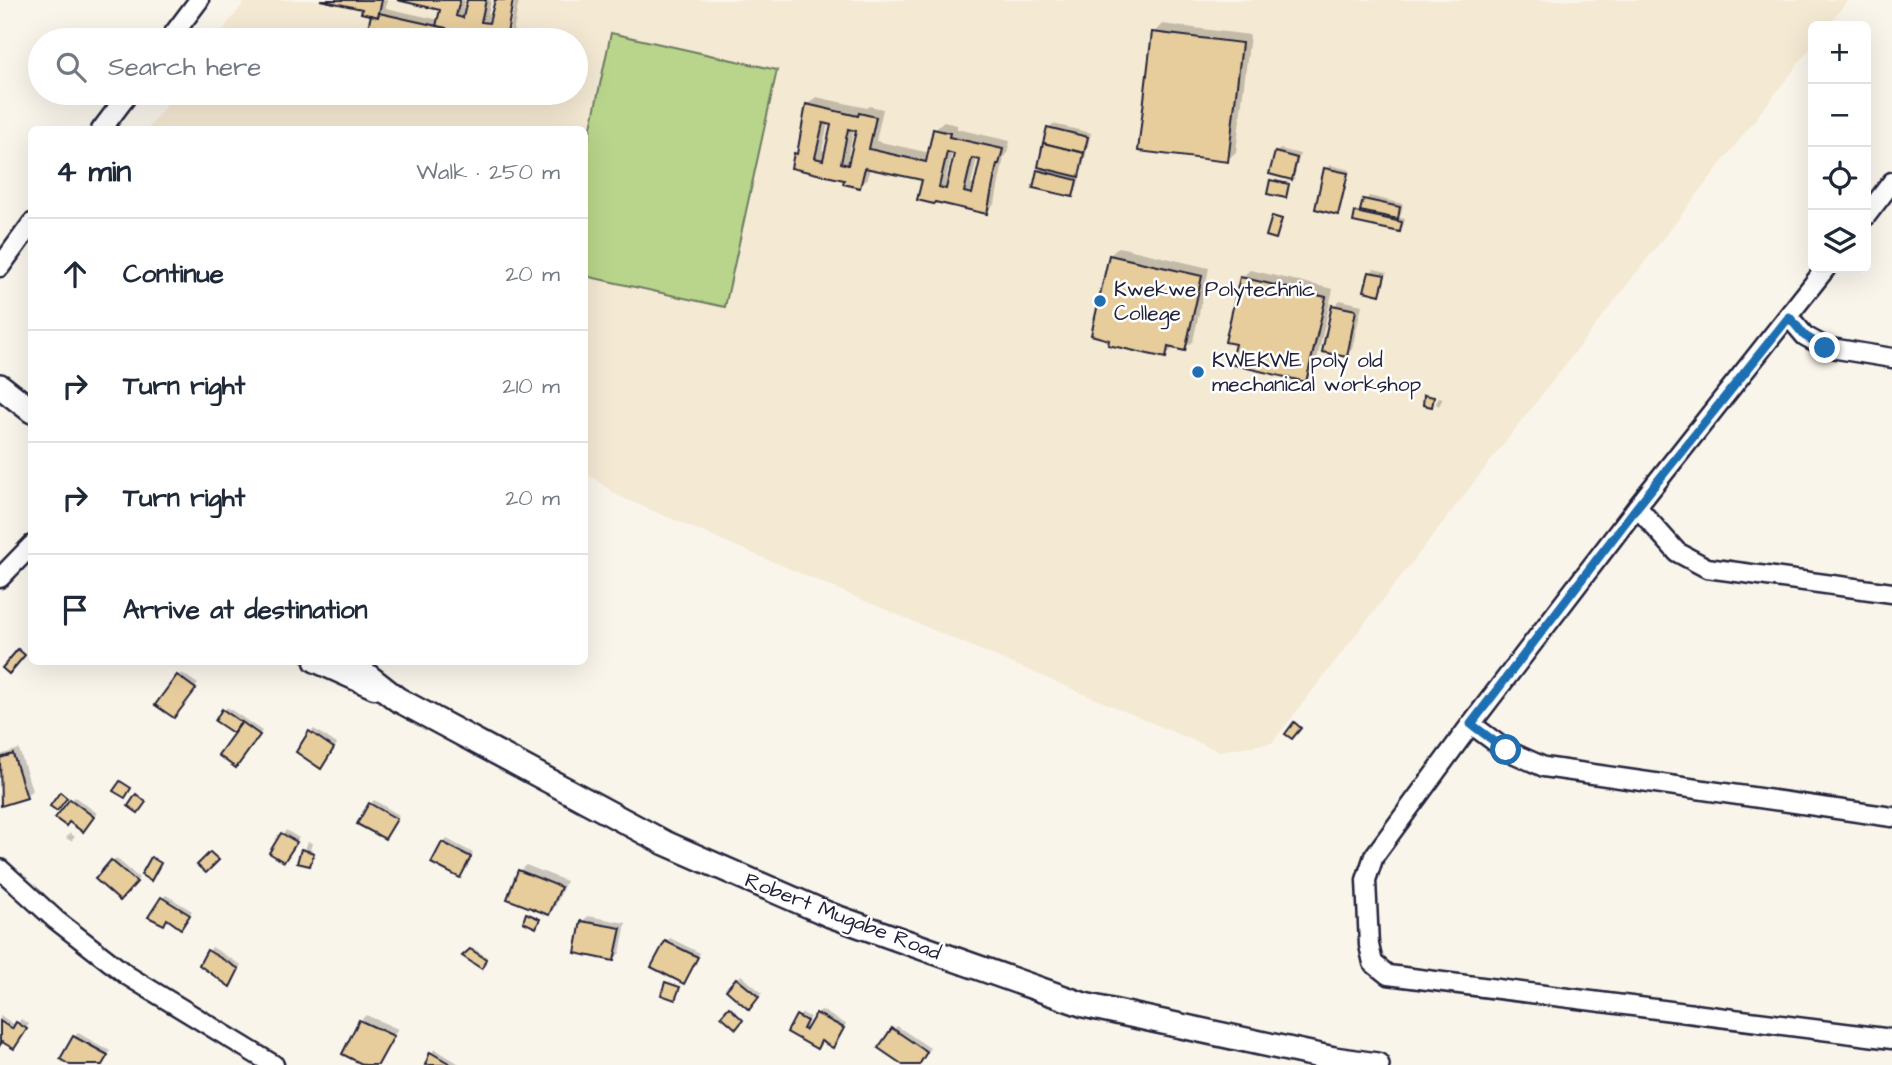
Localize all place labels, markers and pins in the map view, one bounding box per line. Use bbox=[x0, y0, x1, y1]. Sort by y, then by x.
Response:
place label: Kwekwe Polytechnic College bbox=[1114, 275, 1315, 330]
marker: Kwekwe Polytechnic College bbox=[1092, 293, 1108, 309]
place label: KWEKWE poly old mechanical workshop bbox=[1212, 346, 1421, 400]
marker: KWEKWE poly old mechanical workshop bbox=[1190, 364, 1206, 380]

